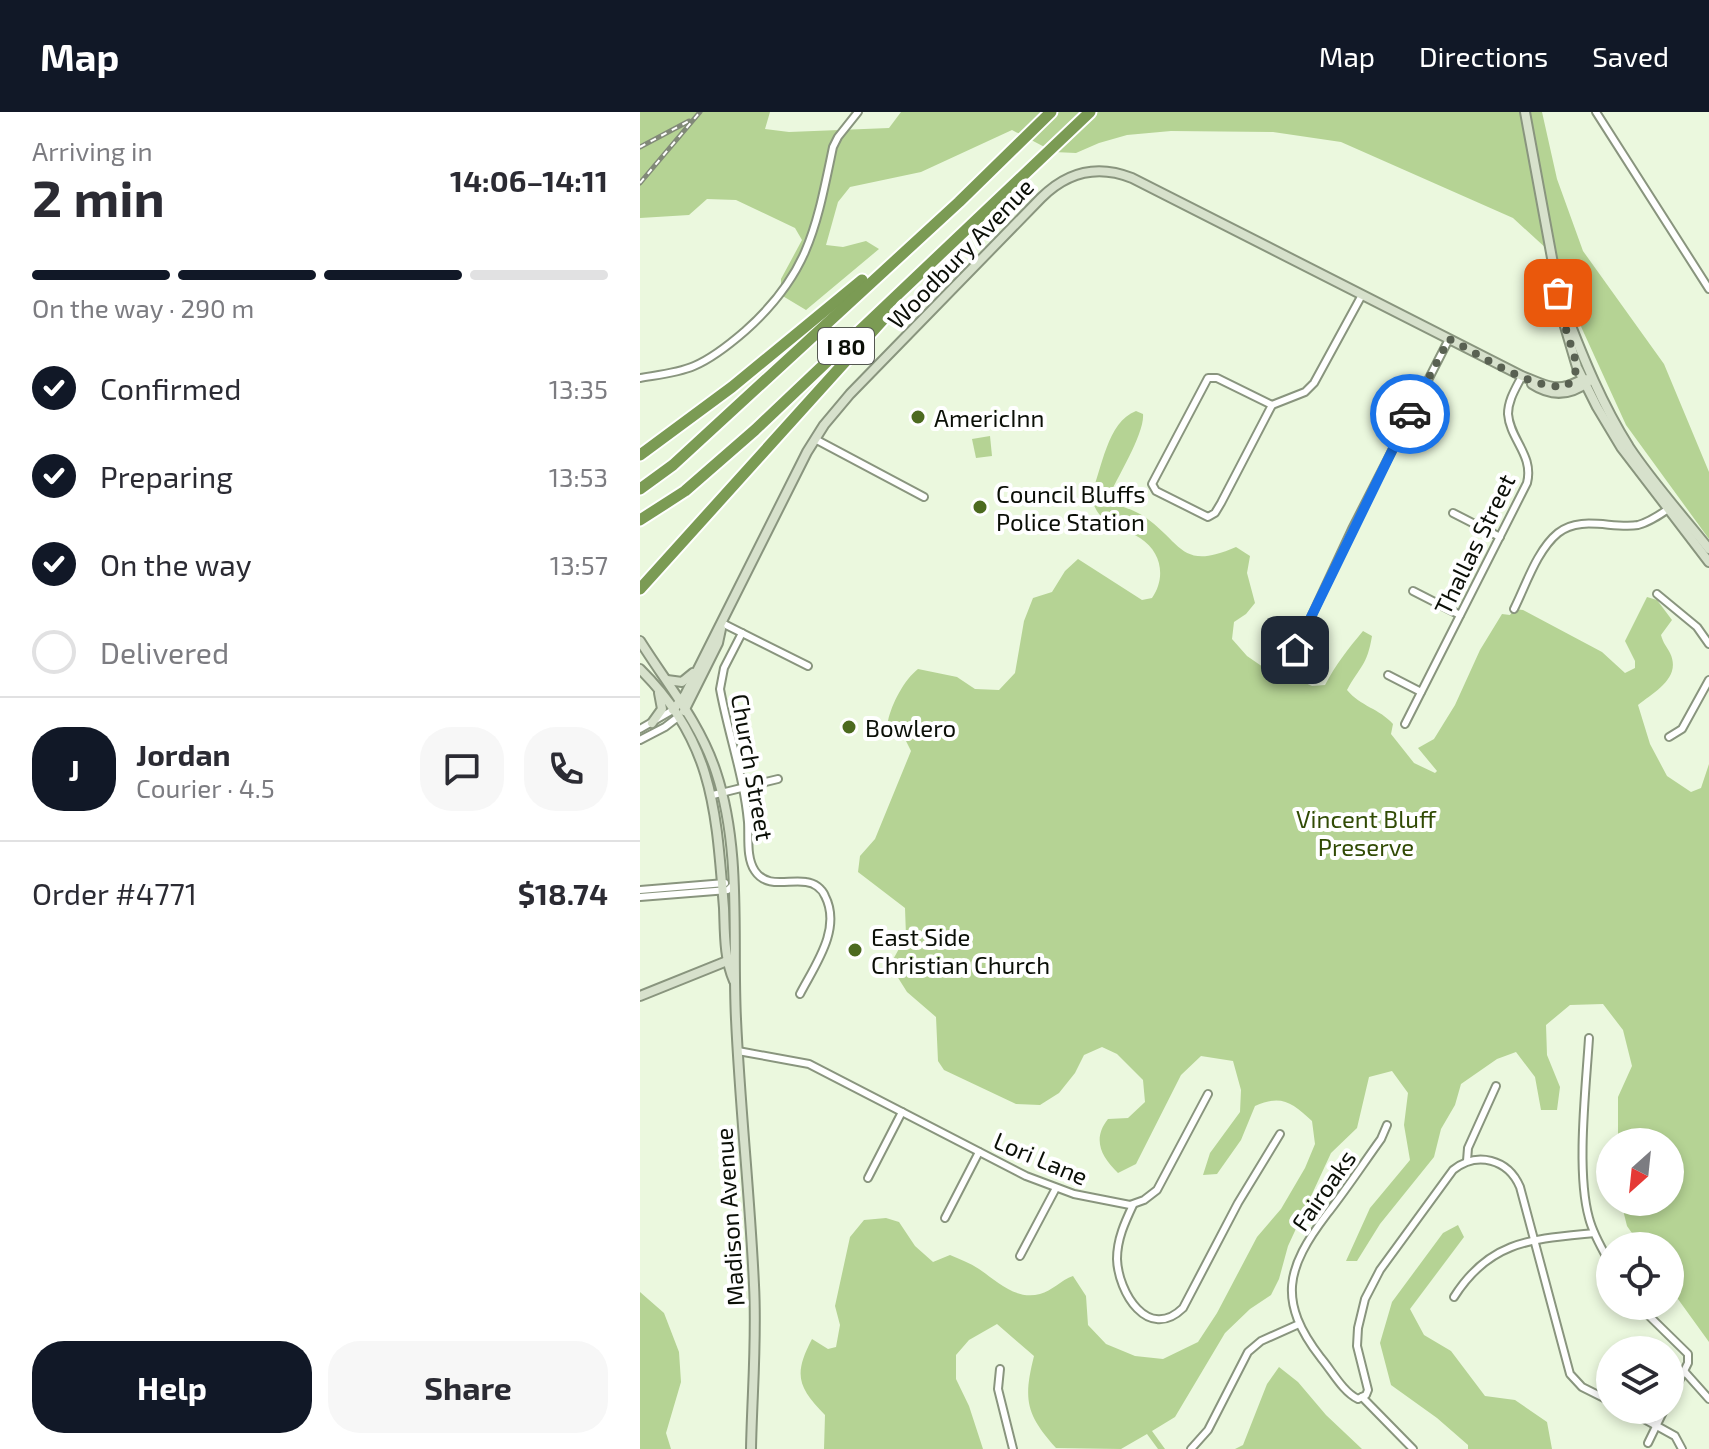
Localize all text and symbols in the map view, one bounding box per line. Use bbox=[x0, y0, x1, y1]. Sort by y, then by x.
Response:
text: Map bbox=[40, 33, 119, 79]
text: Map bbox=[1319, 39, 1375, 73]
text: Directions bbox=[1419, 39, 1548, 73]
text: Saved bbox=[1592, 39, 1669, 73]
text: Arriving in bbox=[32, 135, 153, 166]
text: 14:06–14:11 bbox=[450, 162, 608, 198]
text: 2 min bbox=[32, 165, 165, 227]
street label: Woodbury Avenue bbox=[881, 172, 1039, 334]
pin bbox=[1524, 259, 1592, 327]
icon: bag bbox=[1536, 271, 1580, 315]
text: On the way · 290 m bbox=[32, 292, 254, 323]
road number: I 80 bbox=[818, 328, 874, 364]
icon: check bbox=[32, 366, 76, 410]
text: Confirmed bbox=[100, 370, 241, 406]
text: 13:35 bbox=[549, 373, 608, 404]
courier bbox=[1370, 374, 1450, 454]
icon: car bbox=[1388, 392, 1432, 436]
place label: AmericInn bbox=[934, 403, 1044, 432]
marker: AmericInn bbox=[909, 408, 927, 426]
icon: check bbox=[32, 454, 76, 498]
text: Preparing bbox=[100, 458, 233, 494]
text: 13:53 bbox=[549, 461, 608, 492]
street label: Thallas Street bbox=[1427, 469, 1521, 619]
place label: Council Bluffs Police Station bbox=[996, 479, 1145, 536]
marker: Council Bluffs Police Station bbox=[971, 498, 989, 516]
icon: check bbox=[32, 542, 76, 586]
text: On the way bbox=[100, 546, 252, 582]
text: 13:57 bbox=[550, 549, 608, 580]
pin bbox=[1261, 616, 1329, 684]
icon: home bbox=[1273, 628, 1317, 672]
text: Delivered bbox=[100, 634, 229, 670]
street label: Church Street bbox=[726, 691, 780, 843]
place label: Bowlero bbox=[865, 713, 956, 742]
marker: Bowlero bbox=[840, 718, 858, 736]
button: chat bbox=[420, 727, 504, 811]
button: phone bbox=[524, 727, 608, 811]
text: Jordan bbox=[136, 736, 231, 772]
text: J bbox=[68, 751, 80, 787]
text: Courier · 4.5 bbox=[136, 772, 275, 803]
park label: Vincent Bluff Preserve bbox=[1296, 804, 1437, 861]
text: Order #4771 bbox=[32, 875, 197, 911]
text: $18.74 bbox=[518, 875, 608, 911]
place label: East Side Christian Church bbox=[871, 922, 1050, 979]
marker: East Side Christian Church bbox=[846, 941, 864, 959]
street label: Lori Lane bbox=[990, 1125, 1092, 1191]
street label: Madison Avenue bbox=[708, 1127, 750, 1307]
north arrow bbox=[1596, 1128, 1684, 1216]
map controls bbox=[1596, 1128, 1684, 1424]
street label: Fairoaks bbox=[1285, 1144, 1361, 1236]
button: locate bbox=[1596, 1232, 1684, 1320]
button: layers bbox=[1596, 1336, 1684, 1424]
button: Help bbox=[32, 1341, 312, 1433]
button: Share bbox=[328, 1341, 608, 1433]

